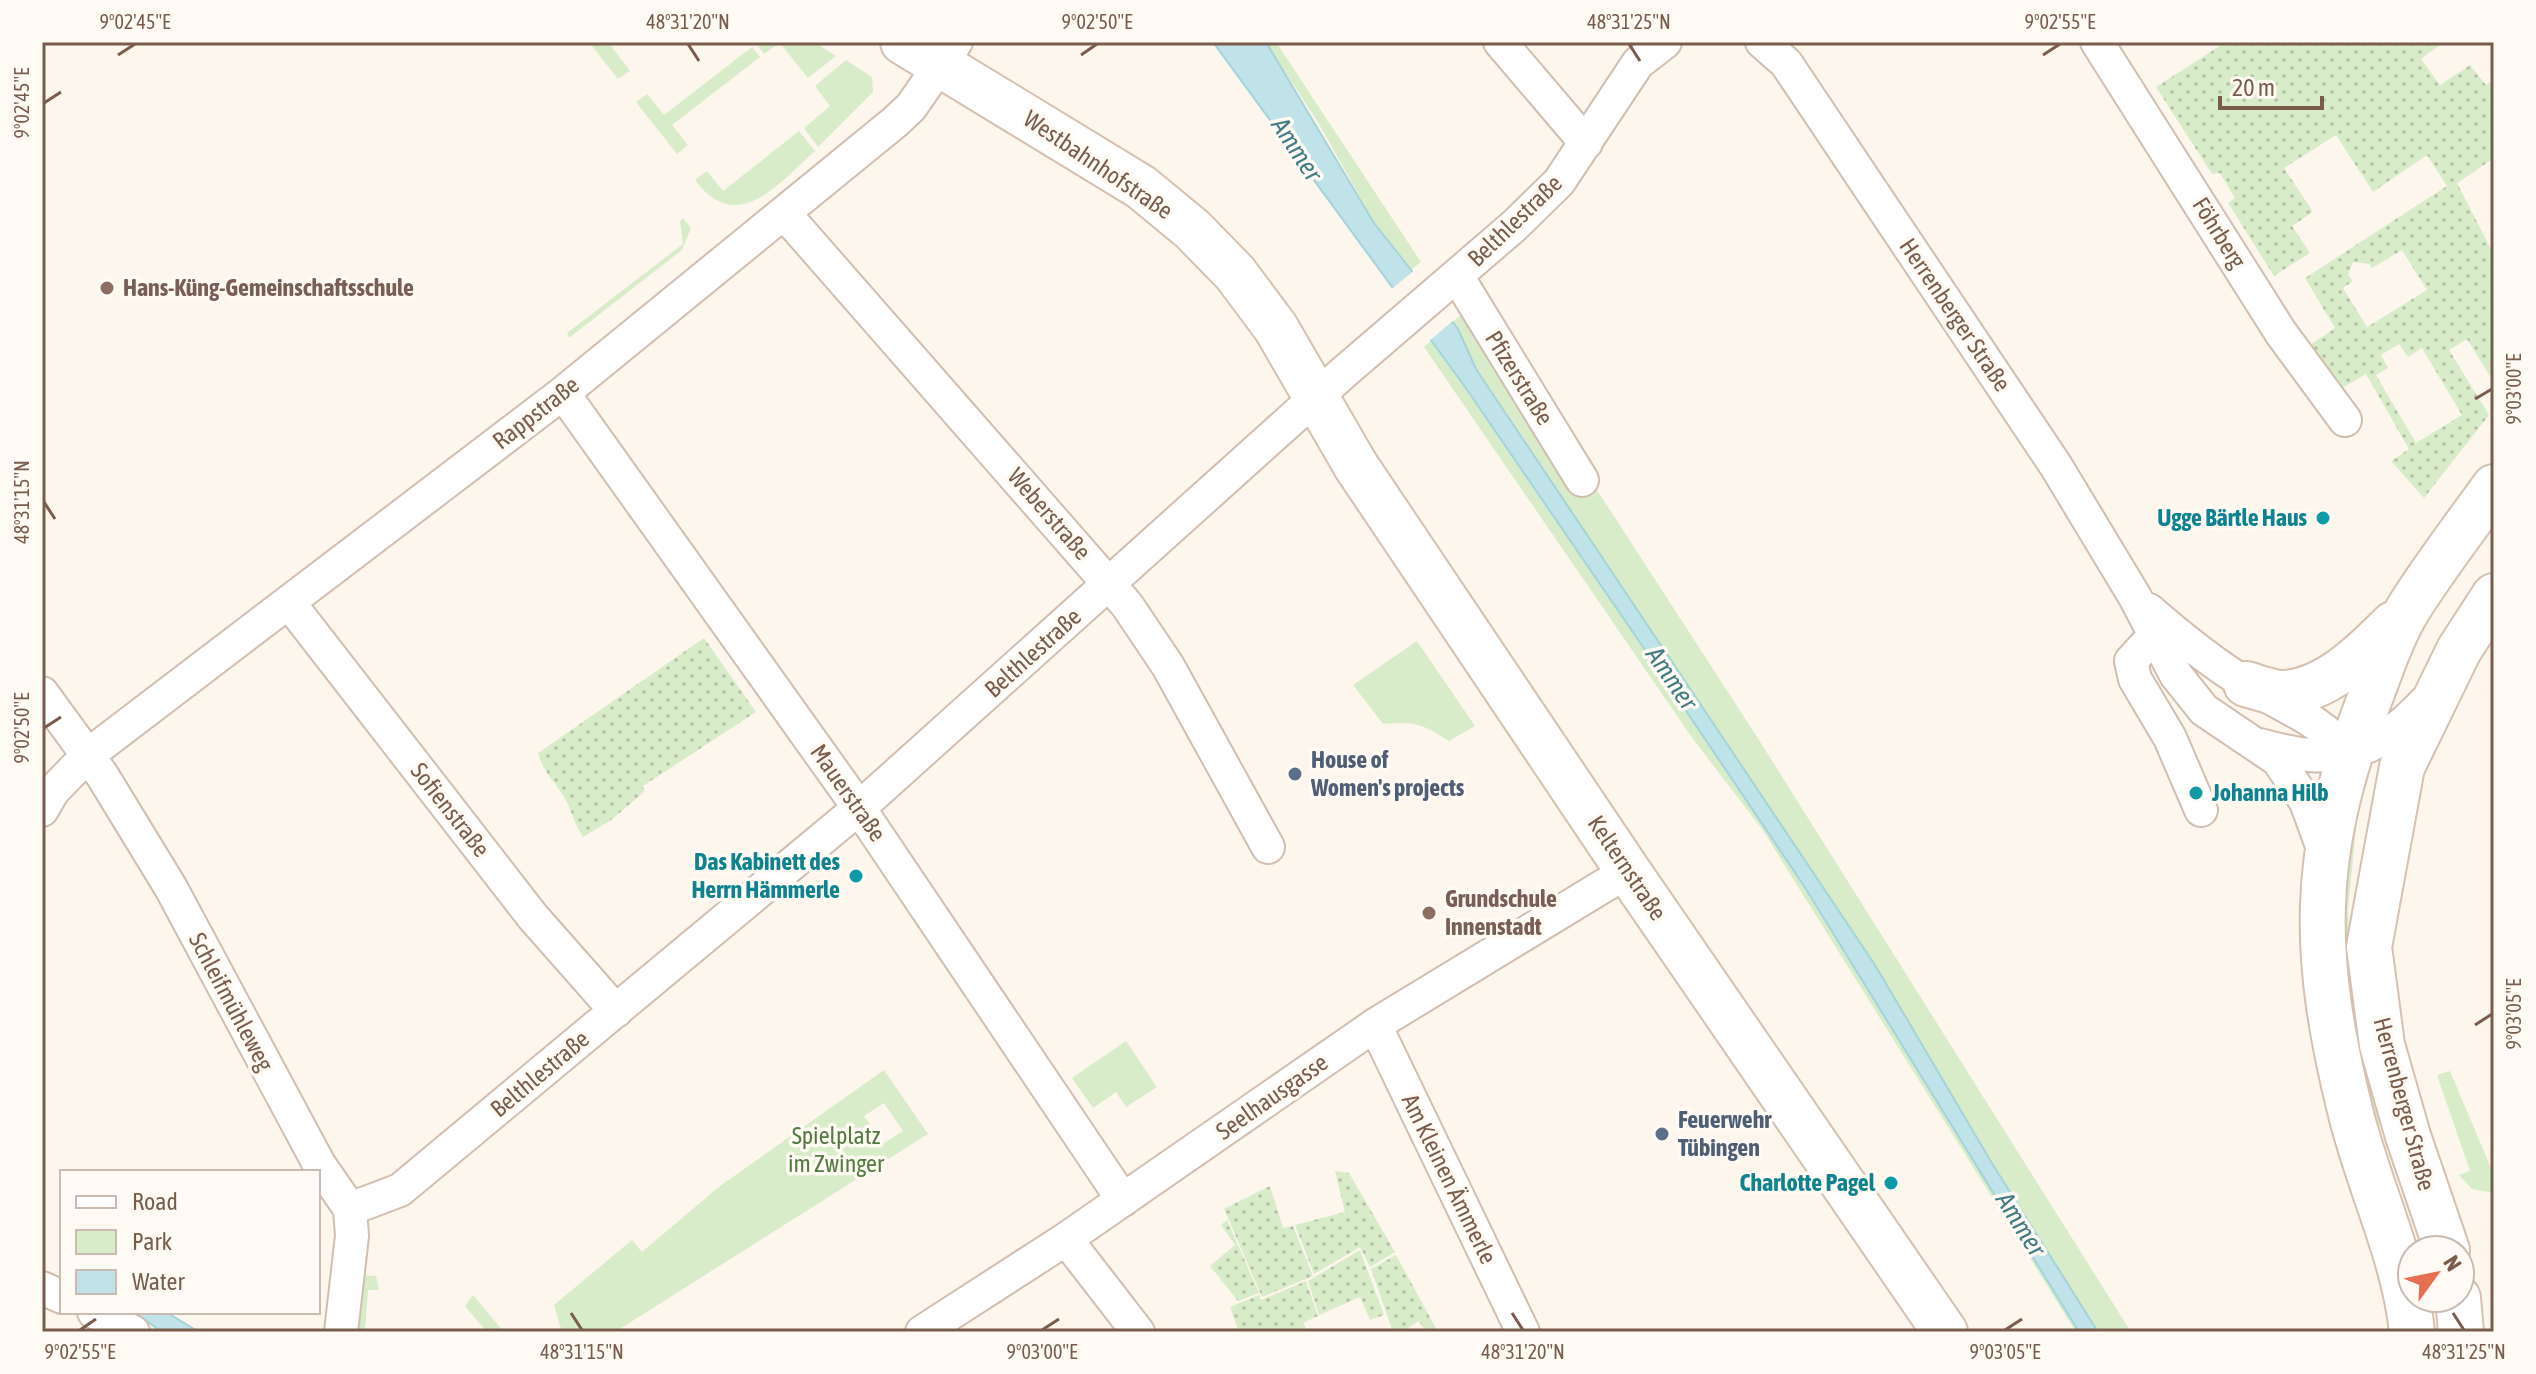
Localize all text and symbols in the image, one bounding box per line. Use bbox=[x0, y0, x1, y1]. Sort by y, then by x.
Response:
text: 9°02'45"E bbox=[100, 10, 171, 33]
text: 48°31'20"N bbox=[646, 10, 730, 33]
text: 9°02'50"E bbox=[1062, 10, 1133, 33]
text: 48°31'25"N bbox=[1587, 10, 1671, 33]
text: 9°02'55"E bbox=[2025, 10, 2096, 33]
scale bar bbox=[2220, 60, 2322, 110]
text: 9°02'45"E bbox=[10, 67, 33, 138]
text: 20 m bbox=[2232, 74, 2275, 101]
street label: Westbahnhofstraße bbox=[1019, 105, 1178, 224]
water label: Ammer bbox=[1265, 111, 1329, 187]
street label: Belthlestraße bbox=[1462, 169, 1567, 272]
street label: Föhrberg bbox=[2187, 192, 2252, 274]
street label: Herrenberger Straße bbox=[1894, 233, 2016, 396]
place label: Hans-Küng-Gemeinschaftsschule bbox=[123, 274, 414, 301]
marker: Hans-Küng-Gemeinschaftsschule bbox=[98, 279, 116, 297]
street label: Pfizerstraße bbox=[1480, 326, 1559, 430]
text: 9°03'00"E bbox=[2502, 353, 2525, 424]
street label: Rappstraße bbox=[487, 371, 584, 454]
text: 48°31'15"N bbox=[10, 460, 33, 544]
street label: Weberstraße bbox=[1002, 462, 1096, 565]
place label: Ugge Bärtle Haus bbox=[2157, 504, 2308, 531]
marker: Ugge Bärtle Haus bbox=[2314, 509, 2332, 527]
street label: Belthlestraße bbox=[979, 603, 1086, 703]
water label: Ammer bbox=[1640, 640, 1705, 716]
text: 9°02'50"E bbox=[10, 692, 33, 763]
street label: Mauerstraße bbox=[805, 739, 892, 846]
place label: House of Women's projects bbox=[1310, 746, 1465, 801]
street label: Sofienstraße bbox=[405, 757, 495, 862]
marker: House of Women's projects bbox=[1286, 765, 1304, 783]
place label: Johanna Hilb bbox=[2211, 779, 2329, 806]
marker: Johanna Hilb bbox=[2187, 784, 2205, 802]
street label: Kelternstraße bbox=[1583, 810, 1672, 925]
place label: Das Kabinett des Herrn Hämmerle bbox=[691, 848, 841, 903]
marker: Das Kabinett des Herrn Hämmerle bbox=[847, 867, 865, 885]
place label: Grundschule Innenstadt bbox=[1445, 885, 1557, 940]
marker: Grundschule Innenstadt bbox=[1420, 904, 1438, 922]
street label: Schleifmühleweg bbox=[184, 928, 279, 1076]
text: 9°03'05"E bbox=[2502, 978, 2525, 1049]
street label: Herrenberger Straße bbox=[2368, 1014, 2441, 1193]
street label: Belthlestraße bbox=[485, 1025, 594, 1122]
street label: Seelhausgasse bbox=[1211, 1048, 1333, 1145]
street label: Am Kleinen Ämmerle bbox=[1397, 1090, 1502, 1268]
place label: Feuerwehr Tübingen bbox=[1678, 1106, 1772, 1161]
park label: Spielplatz im Zwinger bbox=[788, 1122, 885, 1177]
marker: Feuerwehr Tübingen bbox=[1653, 1125, 1671, 1143]
place label: Charlotte Pagel bbox=[1740, 1169, 1876, 1196]
legend bbox=[60, 1170, 320, 1314]
marker: Charlotte Pagel bbox=[1882, 1174, 1900, 1192]
water label: Ammer bbox=[1989, 1186, 2053, 1263]
text: Road bbox=[132, 1188, 178, 1215]
text: Park bbox=[132, 1228, 173, 1255]
north arrow bbox=[2396, 1234, 2476, 1314]
text: N bbox=[2438, 1251, 2467, 1276]
text: Water bbox=[132, 1268, 185, 1295]
text: 9°02'55"E bbox=[45, 1340, 116, 1363]
text: 48°31'15"N bbox=[540, 1340, 624, 1363]
text: 9°03'00"E bbox=[1007, 1340, 1078, 1363]
text: 48°31'20"N bbox=[1481, 1340, 1565, 1363]
text: 9°03'05"E bbox=[1970, 1340, 2041, 1363]
text: 48°31'25"N bbox=[2422, 1340, 2506, 1363]

